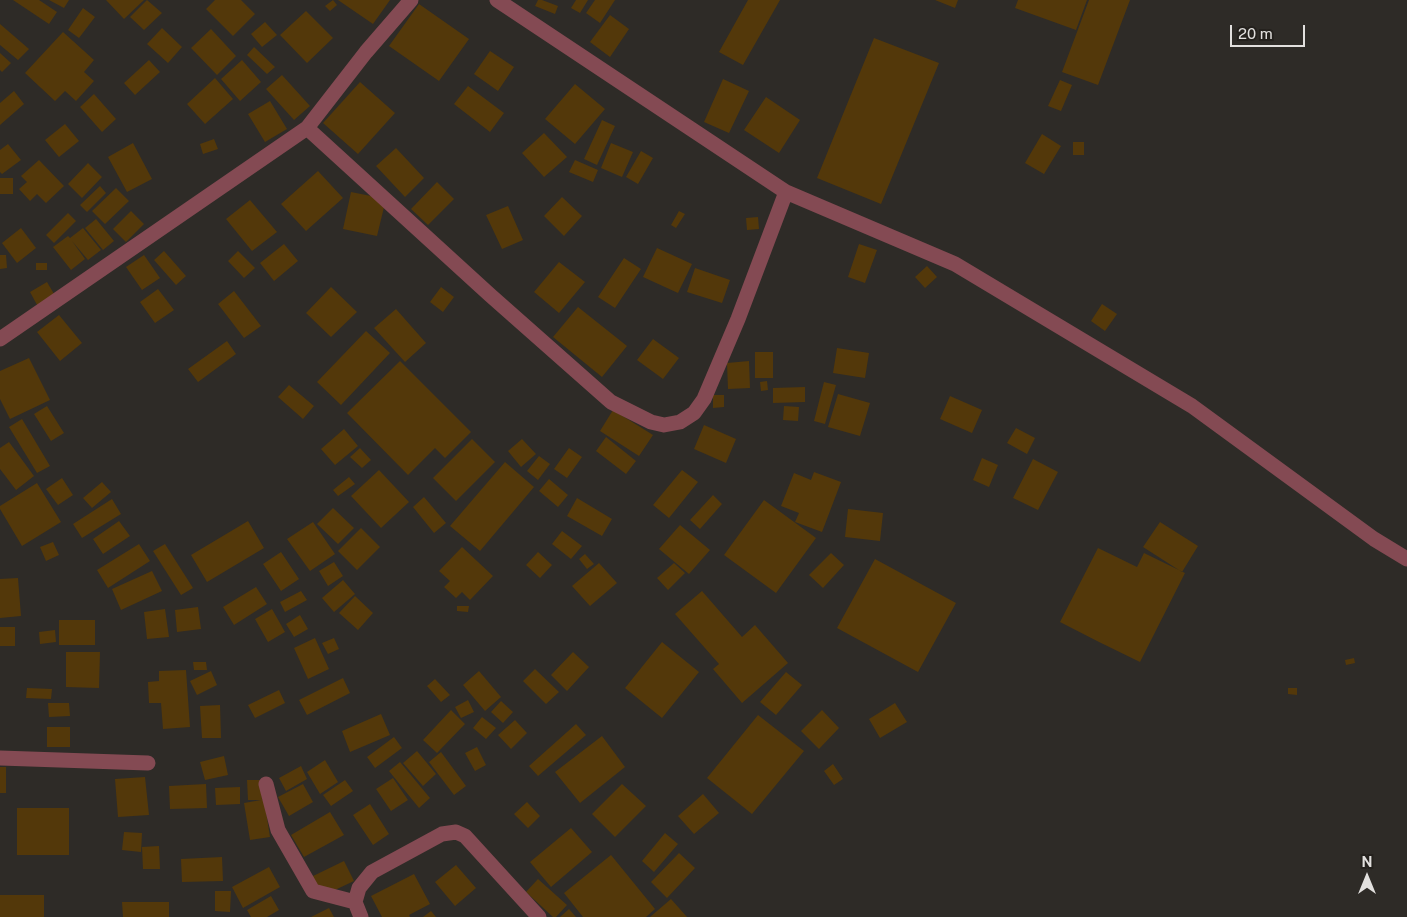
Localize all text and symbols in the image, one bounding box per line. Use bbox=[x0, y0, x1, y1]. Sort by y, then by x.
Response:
scale bar bbox=[1232, 15, 1307, 47]
text: 20 m bbox=[1238, 25, 1273, 42]
north arrow bbox=[1342, 852, 1392, 902]
text: N bbox=[1362, 854, 1372, 870]

